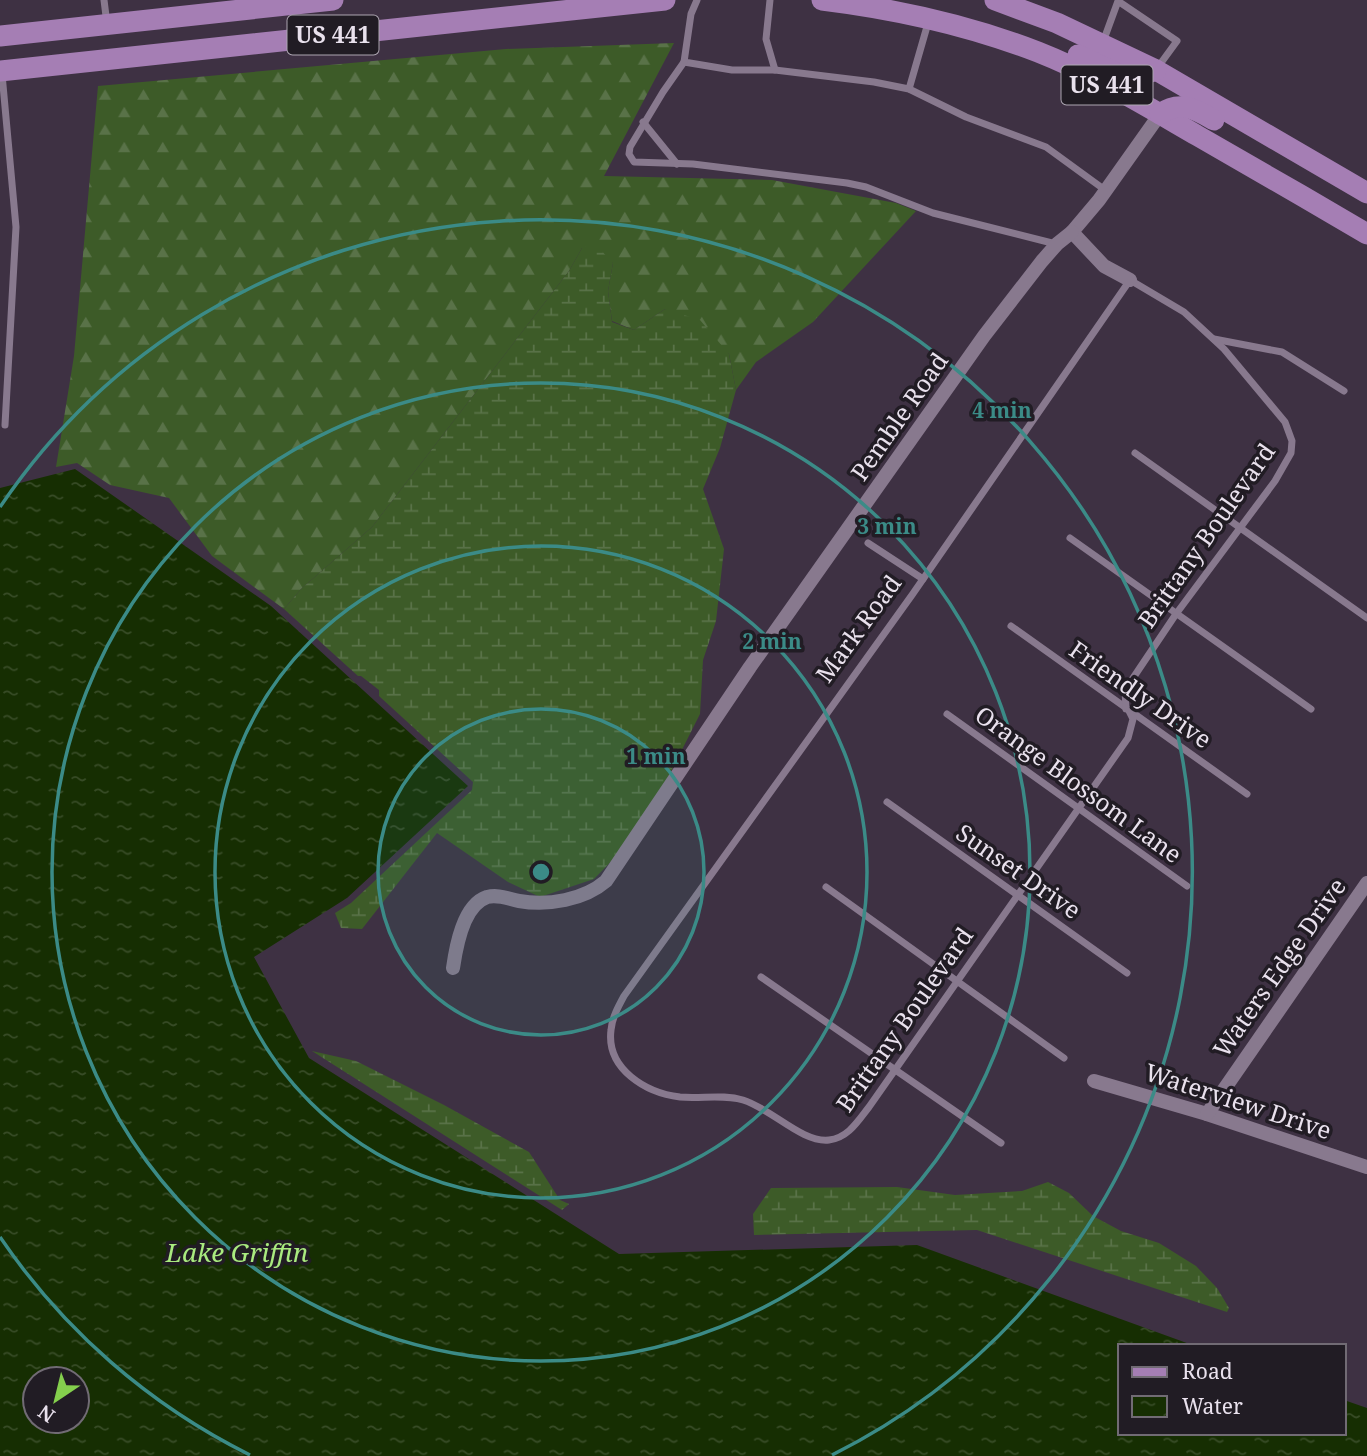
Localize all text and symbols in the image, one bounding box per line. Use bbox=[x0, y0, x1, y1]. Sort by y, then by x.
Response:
road number: US 441 bbox=[288, 16, 378, 54]
road number: US 441 bbox=[1062, 66, 1152, 104]
street label: Pemble Road bbox=[842, 345, 955, 487]
text: 4 min bbox=[972, 396, 1032, 424]
street label: Brittany Boulevard bbox=[1130, 436, 1282, 634]
text: 3 min bbox=[857, 512, 917, 540]
street label: Mark Road bbox=[808, 567, 908, 689]
text: 2 min bbox=[742, 627, 802, 655]
street label: Friendly Drive bbox=[1063, 632, 1219, 755]
street label: Orange Blossom Lane bbox=[969, 698, 1189, 870]
text: 1 min bbox=[626, 742, 686, 770]
street label: Sunset Drive bbox=[950, 816, 1088, 926]
centre of rings bbox=[529, 860, 553, 884]
street label: Waters Edge Drive bbox=[1205, 871, 1353, 1063]
street label: Brittany Boulevard bbox=[828, 920, 980, 1118]
street label: Waterview Drive bbox=[1141, 1055, 1336, 1146]
water label: Lake Griffin bbox=[165, 1234, 309, 1270]
legend bbox=[1118, 1344, 1346, 1435]
text: Road bbox=[1182, 1357, 1233, 1385]
north arrow bbox=[21, 1365, 91, 1435]
text: Water bbox=[1182, 1392, 1243, 1420]
text: N bbox=[33, 1399, 60, 1429]

